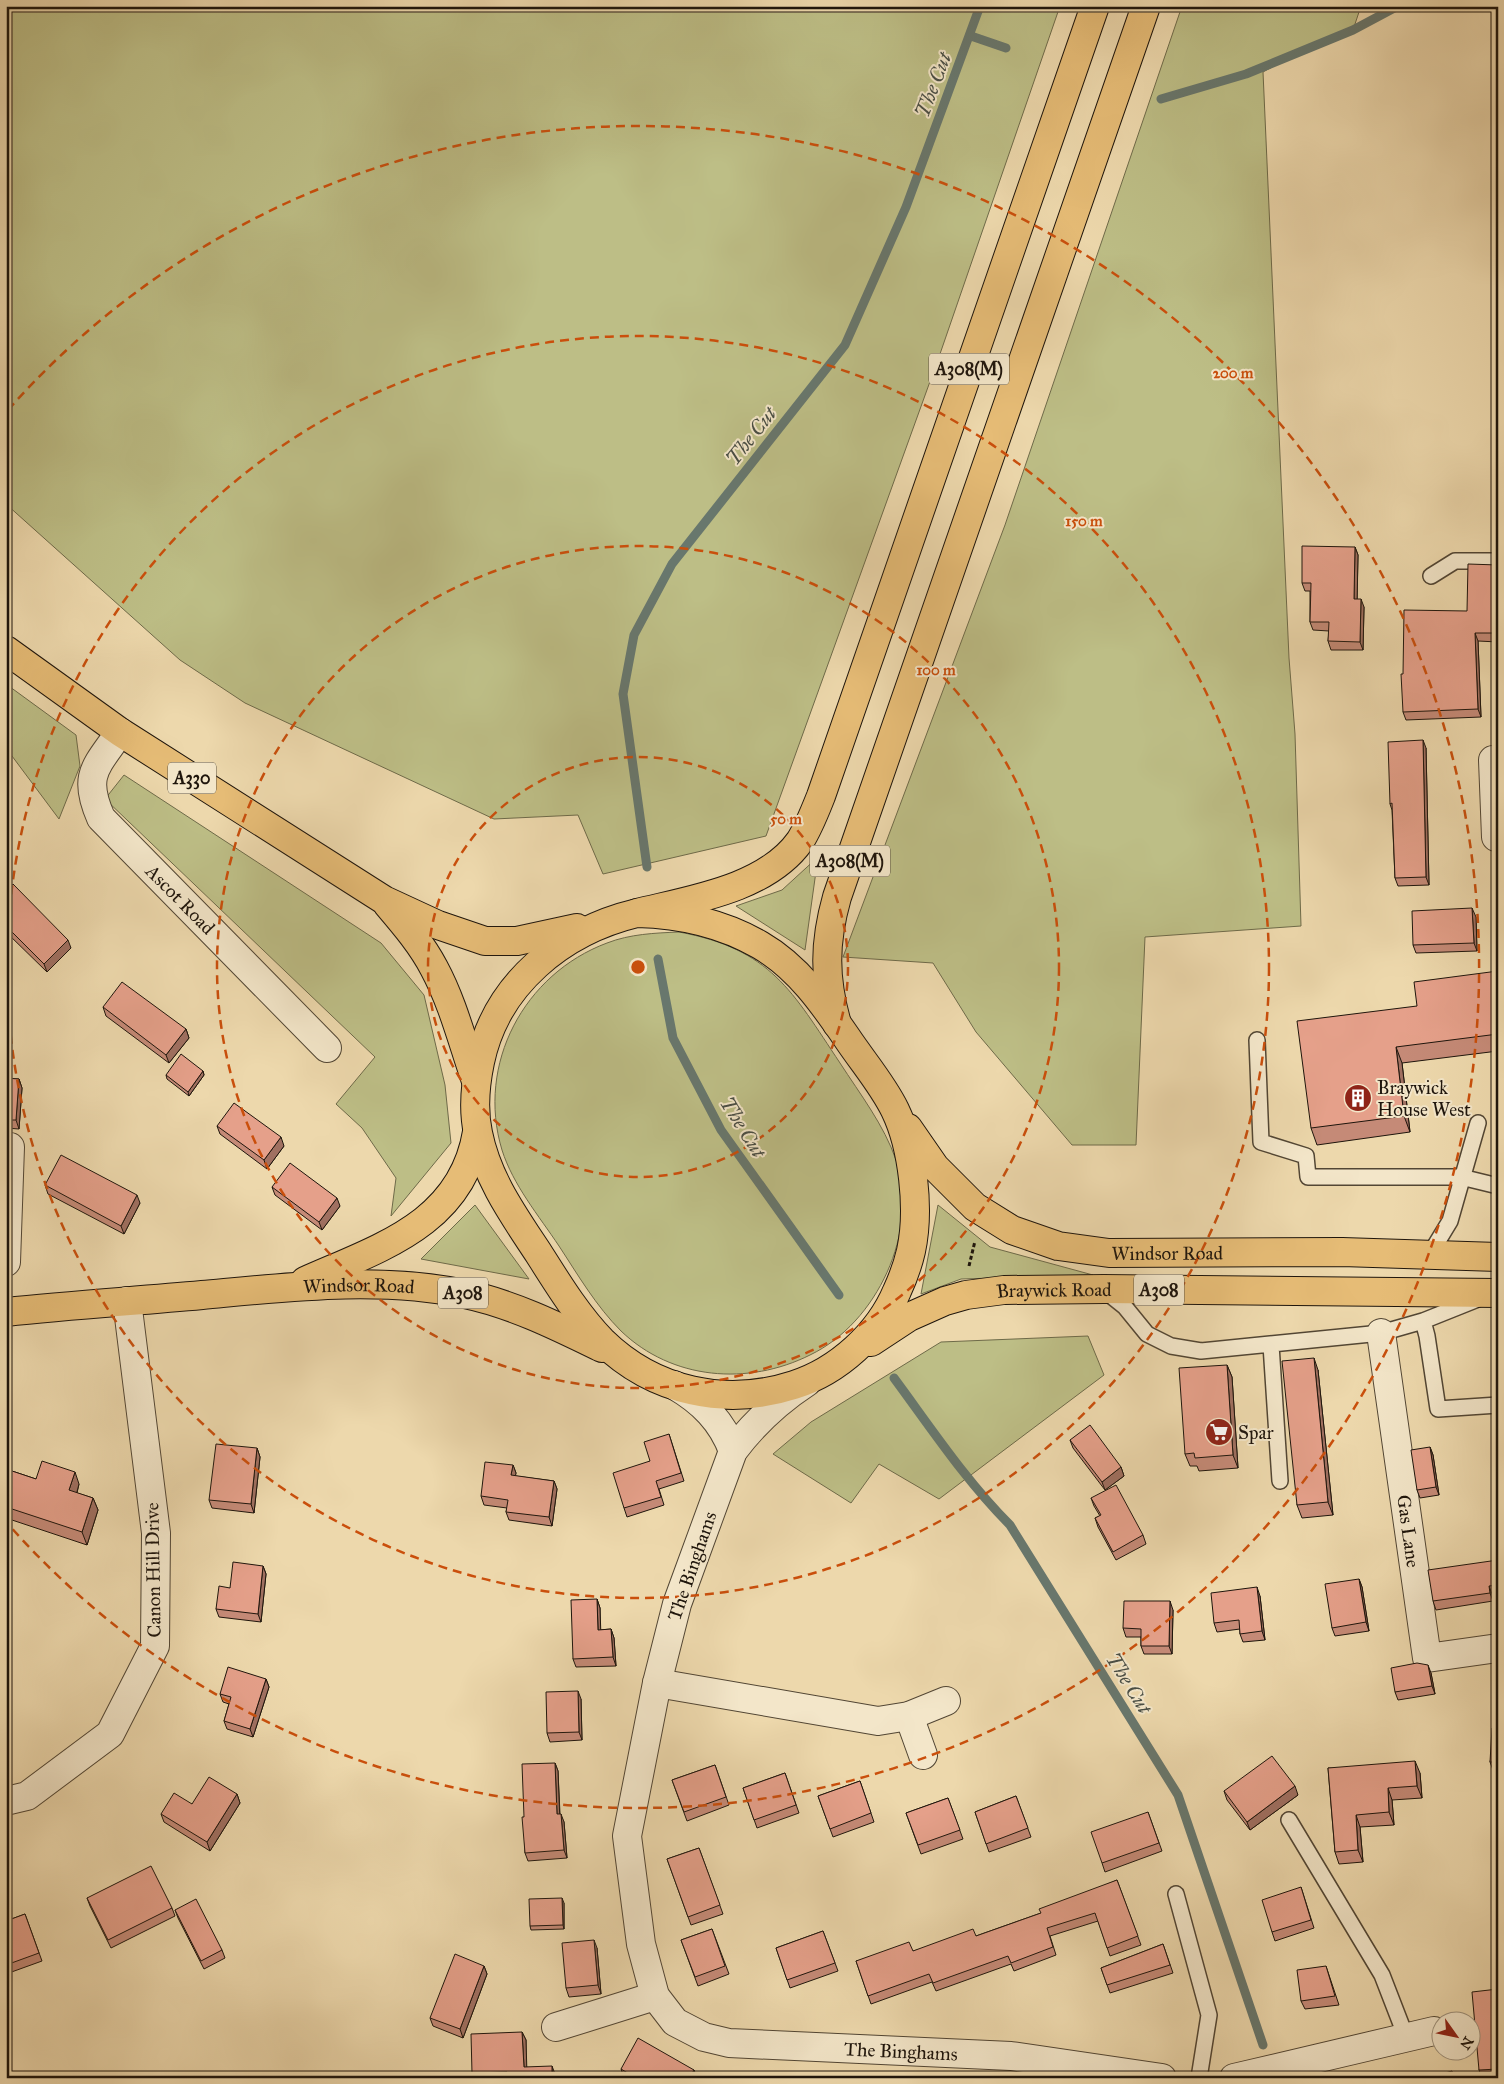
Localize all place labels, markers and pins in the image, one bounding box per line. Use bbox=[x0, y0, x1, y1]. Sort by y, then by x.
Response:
centre of rings bbox=[629, 958, 647, 976]
place label: Braywick House West bbox=[1377, 1076, 1471, 1121]
building icon: Braywick House West bbox=[1343, 1083, 1373, 1113]
supermarket icon: Spar bbox=[1204, 1417, 1234, 1447]
place label: Spar bbox=[1238, 1421, 1274, 1444]

